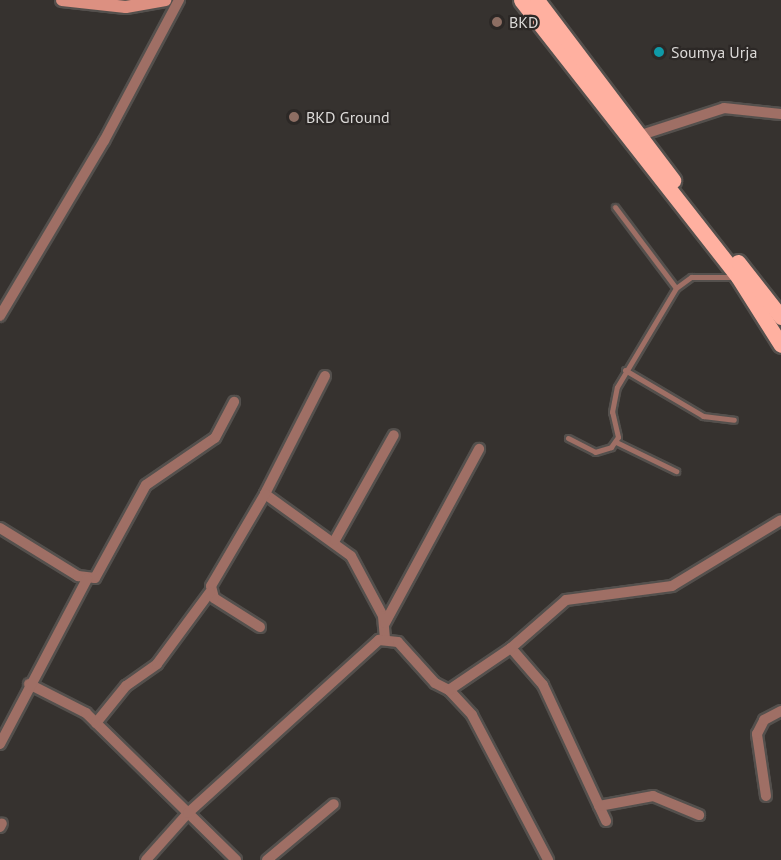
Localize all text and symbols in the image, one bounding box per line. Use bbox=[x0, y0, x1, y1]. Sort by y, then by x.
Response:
place label: BKD bbox=[509, 12, 539, 32]
marker: BKD bbox=[490, 15, 504, 29]
place label: Soumya Urja bbox=[671, 42, 757, 62]
marker: Soumya Urja bbox=[652, 45, 666, 59]
place label: BKD Ground bbox=[306, 107, 390, 127]
marker: BKD Ground bbox=[287, 110, 301, 124]

